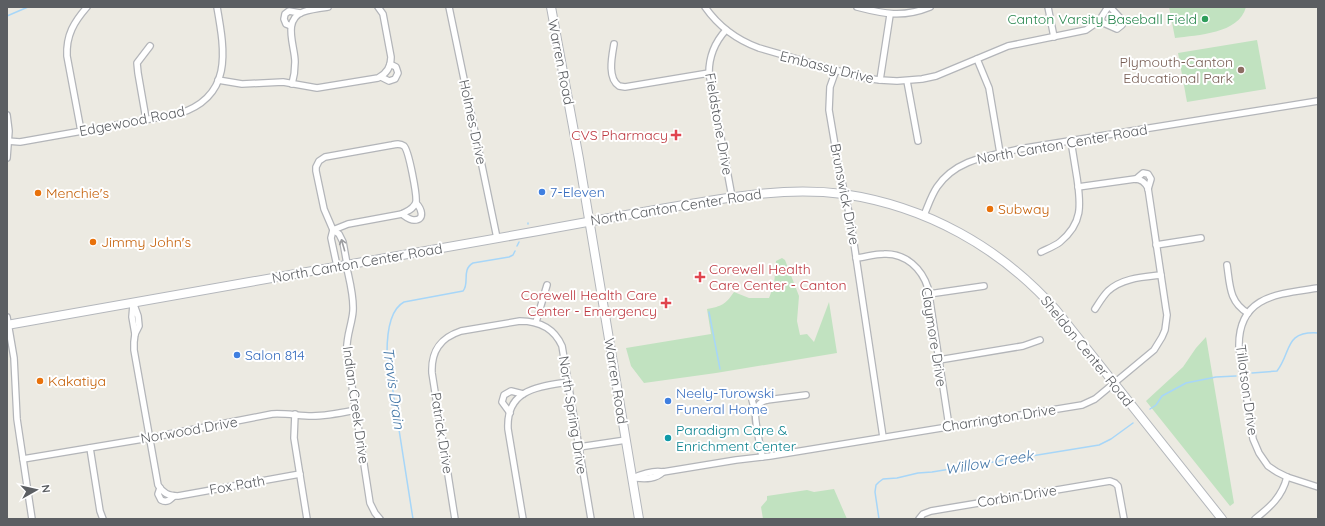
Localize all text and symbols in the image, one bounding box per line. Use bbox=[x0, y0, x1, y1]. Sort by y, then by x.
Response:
place label: Canton Varsity Baseball Field bbox=[1007, 10, 1197, 28]
marker: Canton Varsity Baseball Field bbox=[1200, 14, 1210, 24]
street label: Warren Road bbox=[544, 18, 578, 106]
street label: Embassy Drive bbox=[778, 47, 876, 87]
place label: Plymouth-Canton Educational Park bbox=[1119, 53, 1233, 87]
marker: Plymouth-Canton Educational Park bbox=[1236, 65, 1246, 75]
street label: Fieldstone Drive bbox=[701, 71, 737, 177]
street label: Holmes Drive bbox=[455, 78, 491, 166]
street label: Edgewood Road bbox=[78, 102, 186, 140]
street label: North Canton Center Road bbox=[975, 120, 1149, 168]
place label: CVS Pharmacy bbox=[571, 126, 668, 144]
marker: CVS Pharmacy bbox=[671, 130, 681, 140]
street label: Brunswick Drive bbox=[826, 142, 864, 246]
place label: 7-Eleven bbox=[550, 183, 605, 201]
place label: Menchie's bbox=[46, 184, 109, 202]
street label: North Canton Center Road bbox=[589, 185, 763, 229]
marker: 7-Eleven bbox=[537, 187, 547, 197]
marker: Menchie's bbox=[33, 188, 43, 198]
place label: Subway bbox=[998, 200, 1049, 218]
marker: Subway bbox=[985, 204, 995, 214]
place label: Jimmy John's bbox=[101, 233, 191, 251]
marker: Jimmy John's bbox=[88, 237, 98, 247]
street label: North Canton Center Road bbox=[270, 239, 444, 287]
one-way arrow bbox=[339, 239, 346, 252]
place label: Corewell Health Care Center - Canton bbox=[709, 260, 847, 294]
marker: Corewell Health Care Center - Canton bbox=[694, 271, 706, 283]
place label: Corewell Health Care Center - Emergency bbox=[521, 286, 657, 320]
street label: Claymore Drive bbox=[917, 286, 951, 388]
street label: Sheldon Center Road bbox=[1037, 292, 1137, 410]
marker: Corewell Health Care Center - Emergency bbox=[660, 297, 672, 309]
street label: Warren Road bbox=[600, 337, 632, 425]
street label: Tillotson Drive bbox=[1232, 343, 1262, 437]
street label: Indian Creek Drive bbox=[339, 345, 373, 465]
place label: Salon 814 bbox=[245, 346, 305, 364]
water label: Travis Drain bbox=[379, 346, 409, 430]
marker: Salon 814 bbox=[232, 350, 242, 360]
street label: North Spring Drive bbox=[555, 355, 591, 476]
place label: Kakatiya bbox=[48, 372, 106, 390]
marker: Kakatiya bbox=[35, 376, 45, 386]
place label: Neely-Turowski Funeral Home bbox=[676, 384, 774, 418]
street label: Patrick Drive bbox=[427, 391, 457, 475]
marker: Neely-Turowski Funeral Home bbox=[663, 396, 673, 406]
street label: Charrington Drive bbox=[941, 400, 1057, 436]
street label: Norwood Drive bbox=[139, 413, 239, 447]
place label: Paradigm Care & Enrichment Center bbox=[676, 421, 797, 455]
marker: Paradigm Care & Enrichment Center bbox=[663, 433, 673, 443]
water label: Willow Creek bbox=[944, 445, 1036, 478]
north arrow bbox=[16, 470, 56, 510]
street label: Fox Path bbox=[208, 471, 266, 499]
street label: Corbin Drive bbox=[976, 481, 1058, 511]
text: N bbox=[38, 484, 53, 494]

